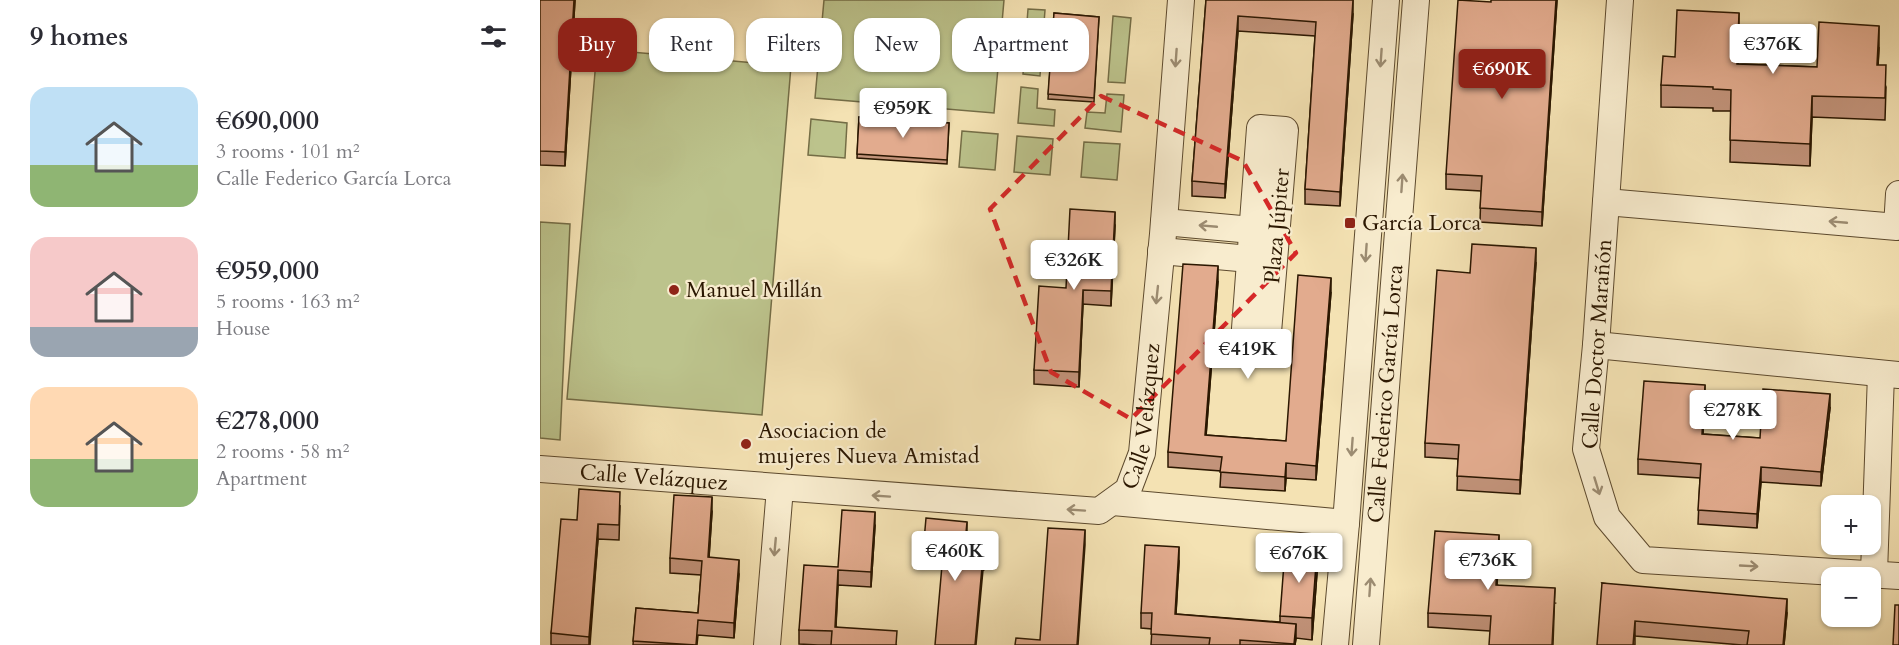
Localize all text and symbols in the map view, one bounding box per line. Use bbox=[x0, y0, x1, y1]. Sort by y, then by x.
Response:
chip: Buy bbox=[558, 18, 637, 72]
chip: Rent bbox=[649, 18, 734, 72]
chip: Filters bbox=[746, 18, 842, 72]
chip: New bbox=[854, 18, 940, 72]
chip: Apartment bbox=[952, 18, 1089, 72]
text: 9 homes bbox=[30, 19, 128, 54]
icon: filters bbox=[477, 20, 510, 53]
pin: €376K bbox=[1731, 24, 1815, 75]
text: €376K bbox=[1744, 30, 1802, 57]
one-way arrow bbox=[1171, 48, 1182, 68]
one-way arrow bbox=[1375, 48, 1386, 68]
pin: €690K bbox=[1460, 49, 1544, 100]
text: €690K bbox=[1473, 55, 1531, 82]
pin: €959K bbox=[861, 88, 945, 139]
text: €959K bbox=[874, 94, 932, 121]
text: €690,000 bbox=[216, 103, 319, 138]
icon: home bbox=[78, 111, 150, 183]
text: 3 rooms · 101 m² bbox=[216, 138, 360, 165]
text: Calle Federico García Lorca bbox=[216, 165, 452, 192]
street label: Plaza Júpiter bbox=[1257, 166, 1297, 285]
one-way arrow bbox=[1396, 173, 1407, 193]
place label: García Lorca bbox=[1362, 208, 1482, 238]
marker: García Lorca bbox=[1343, 216, 1357, 230]
one-way arrow bbox=[1829, 216, 1849, 227]
one-way arrow bbox=[1199, 220, 1219, 231]
street label: Calle Doctor Marañón bbox=[1575, 237, 1619, 450]
pin: €326K bbox=[1032, 240, 1116, 291]
one-way arrow bbox=[1361, 242, 1372, 262]
text: €326K bbox=[1045, 246, 1103, 273]
text: €959,000 bbox=[216, 253, 319, 288]
icon: home bbox=[78, 261, 150, 333]
street label: Calle Federico García Lorca bbox=[1361, 263, 1410, 524]
place label: Manuel Millán bbox=[686, 275, 823, 305]
marker: Manuel Millán bbox=[667, 283, 681, 297]
one-way arrow bbox=[1151, 284, 1162, 304]
text: 5 rooms · 163 m² bbox=[216, 288, 360, 315]
text: House bbox=[216, 315, 270, 342]
pin: €419K bbox=[1206, 329, 1290, 380]
text: €419K bbox=[1219, 335, 1277, 362]
street label: Calle Velázquez bbox=[1114, 342, 1167, 494]
pin: €278K bbox=[1691, 390, 1775, 441]
text: €278K bbox=[1704, 396, 1762, 423]
text: €278,000 bbox=[216, 403, 319, 438]
icon: home bbox=[78, 411, 150, 483]
place label: Asociacion de mujeres Nueva Amistad bbox=[758, 416, 980, 471]
marker: Asociacion de mujeres Nueva Amistad bbox=[739, 437, 753, 451]
one-way arrow bbox=[1346, 437, 1357, 457]
text: 2 rooms · 58 m² bbox=[216, 438, 349, 465]
street label: Calle Velázquez bbox=[579, 457, 729, 498]
text: Apartment bbox=[216, 465, 307, 492]
one-way arrow bbox=[1592, 476, 1603, 495]
one-way arrow bbox=[872, 490, 892, 501]
map controls bbox=[1821, 495, 1881, 627]
button: + bbox=[1821, 495, 1881, 555]
one-way arrow bbox=[1066, 504, 1086, 515]
pin: €460K bbox=[913, 531, 997, 582]
pin: €676K bbox=[1257, 533, 1341, 584]
one-way arrow bbox=[770, 536, 781, 556]
text: €460K bbox=[926, 537, 984, 564]
text: €676K bbox=[1270, 539, 1328, 566]
pin: €736K bbox=[1446, 540, 1530, 591]
text: €736K bbox=[1459, 546, 1517, 573]
one-way arrow bbox=[1739, 561, 1759, 572]
button: − bbox=[1821, 567, 1881, 627]
one-way arrow bbox=[1365, 577, 1376, 597]

